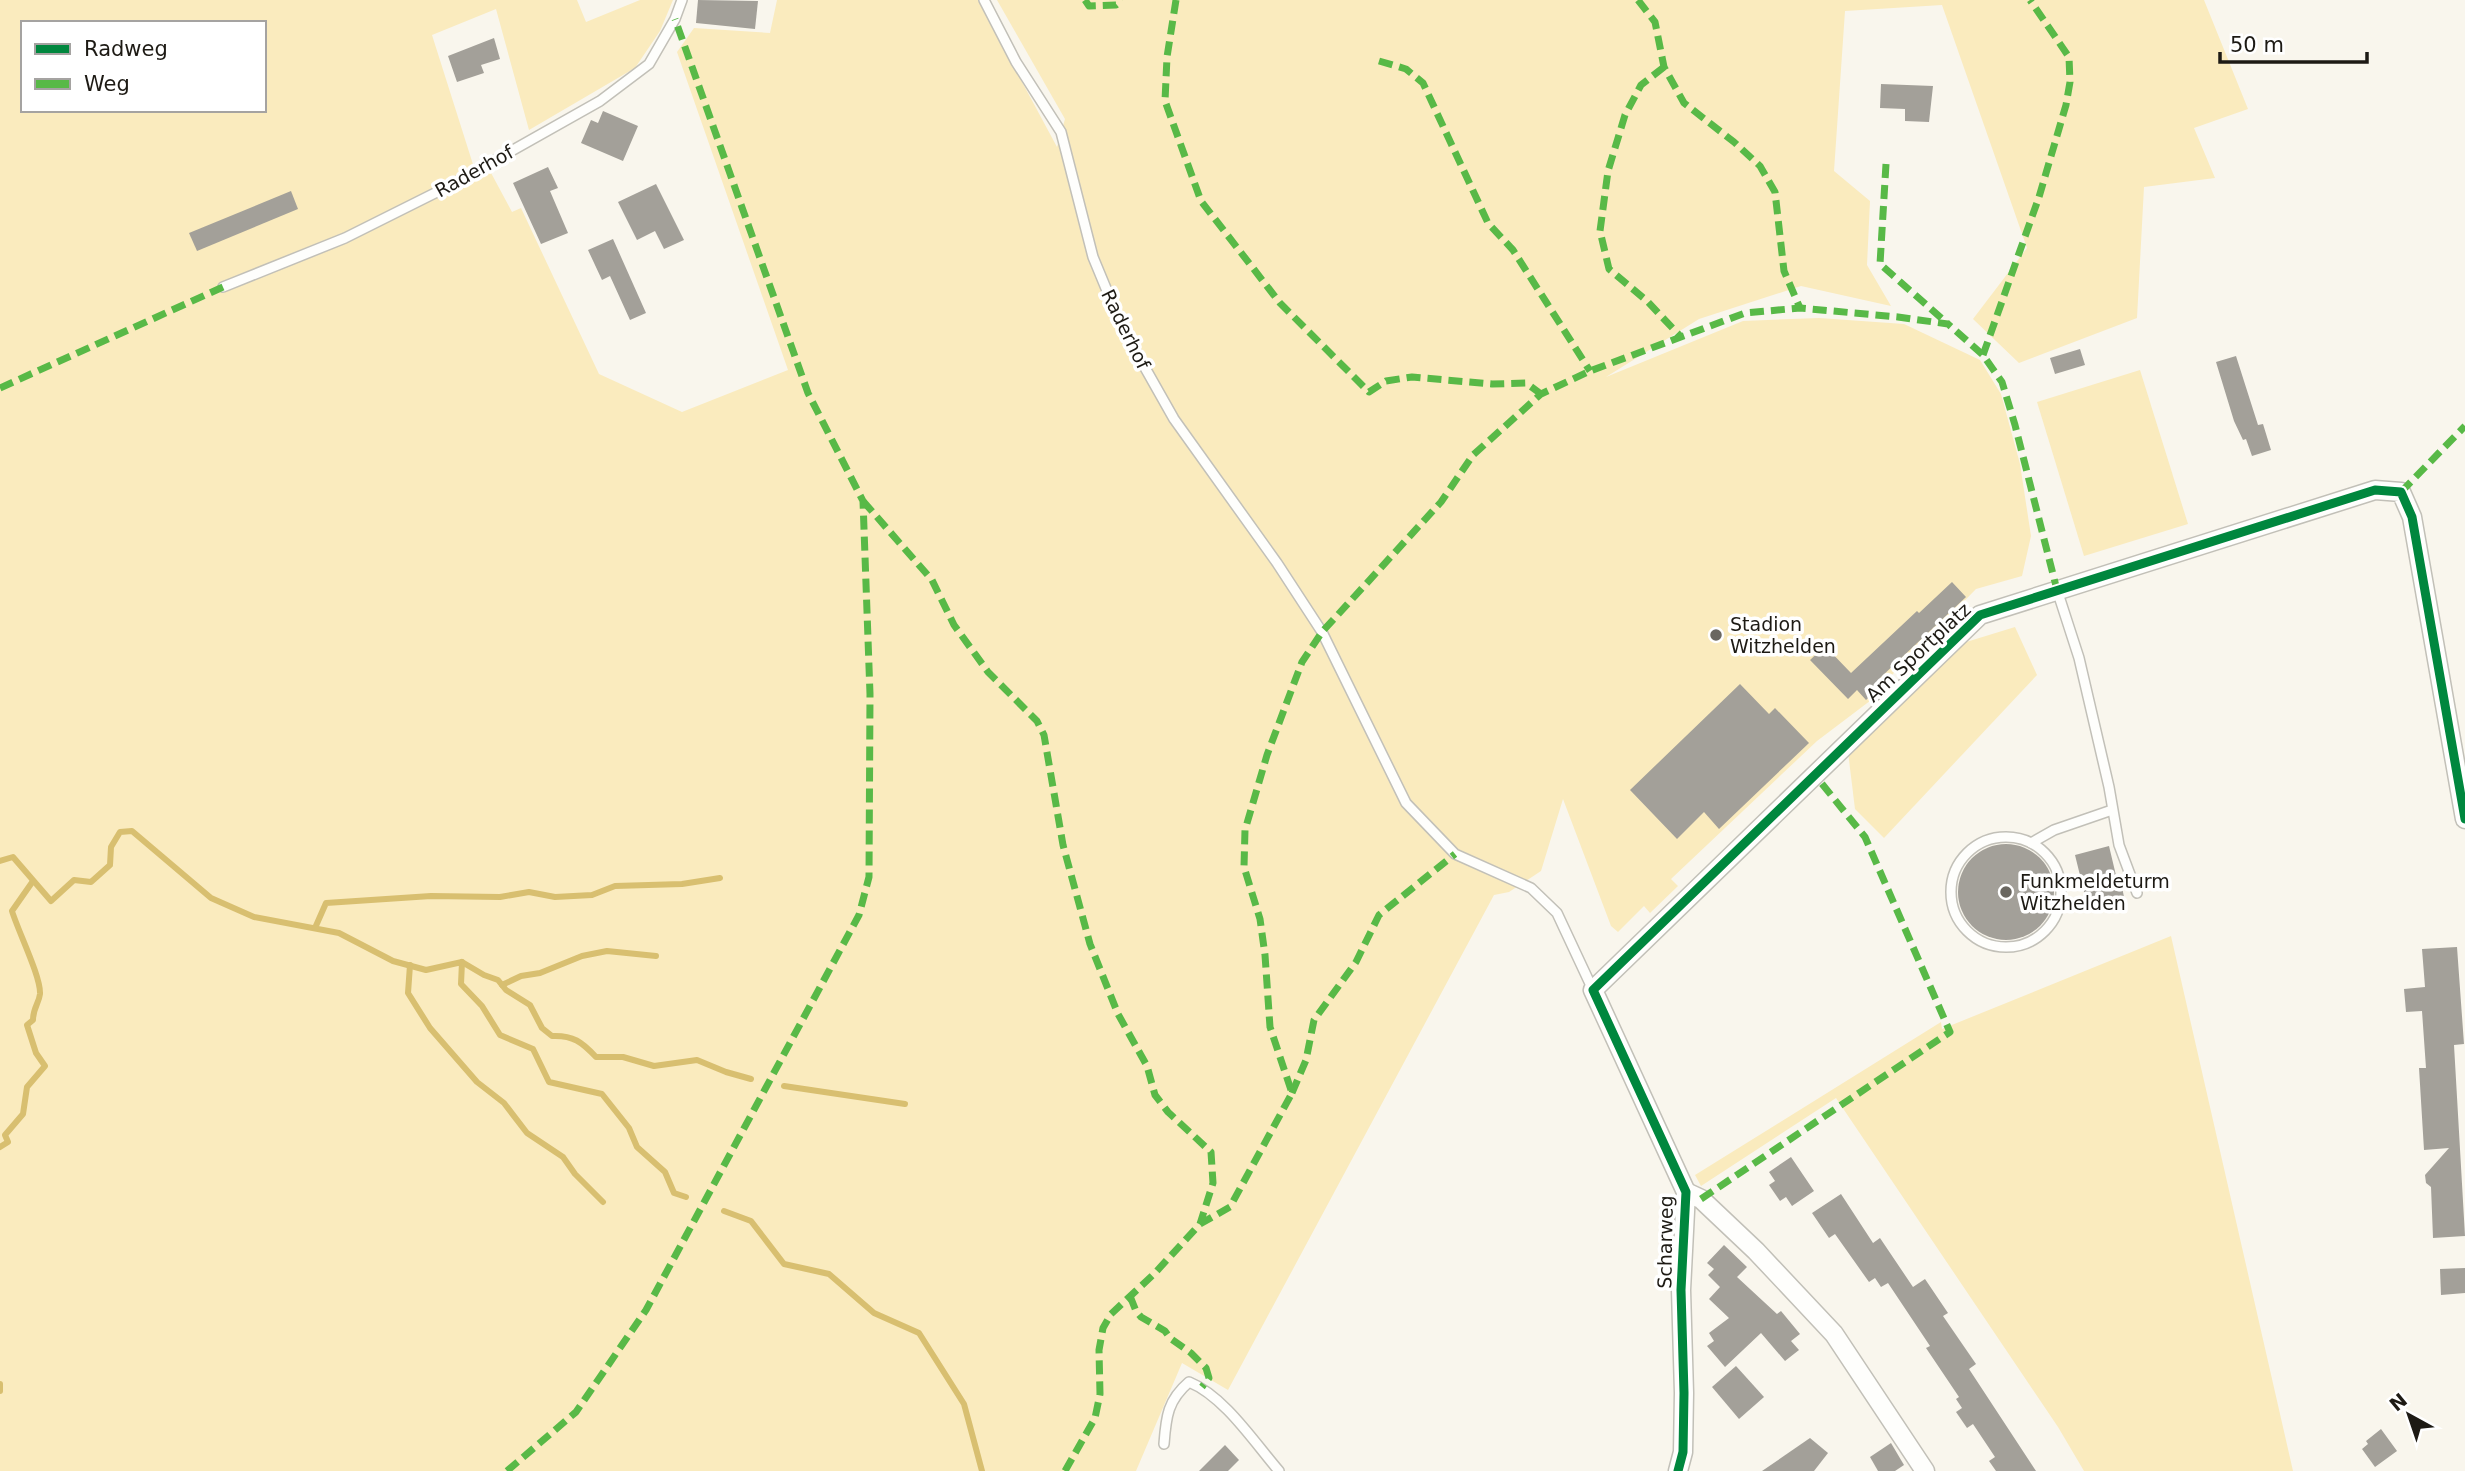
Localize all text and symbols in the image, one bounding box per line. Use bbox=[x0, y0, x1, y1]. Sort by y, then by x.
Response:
legend bbox=[21, 21, 266, 112]
scale bar bbox=[2220, 21, 2367, 65]
text: 50 m bbox=[2230, 33, 2284, 57]
text: Radweg bbox=[84, 37, 168, 61]
text: Weg bbox=[84, 72, 130, 96]
street label: Raderhof bbox=[431, 140, 518, 201]
street label: Raderhof bbox=[1097, 286, 1155, 374]
street label: Am Sportplatz bbox=[1861, 598, 1975, 706]
place label: Stadion Witzhelden bbox=[1730, 613, 1836, 657]
marker: Stadion Witzhelden bbox=[1708, 627, 1724, 643]
place label: Funkmeldeturm Witzhelden bbox=[2020, 870, 2170, 914]
marker: Funkmeldeturm Witzhelden bbox=[1998, 884, 2014, 900]
street label: Scharweg bbox=[1653, 1195, 1677, 1289]
north arrow bbox=[2374, 1380, 2444, 1450]
text: N bbox=[2385, 1388, 2411, 1416]

